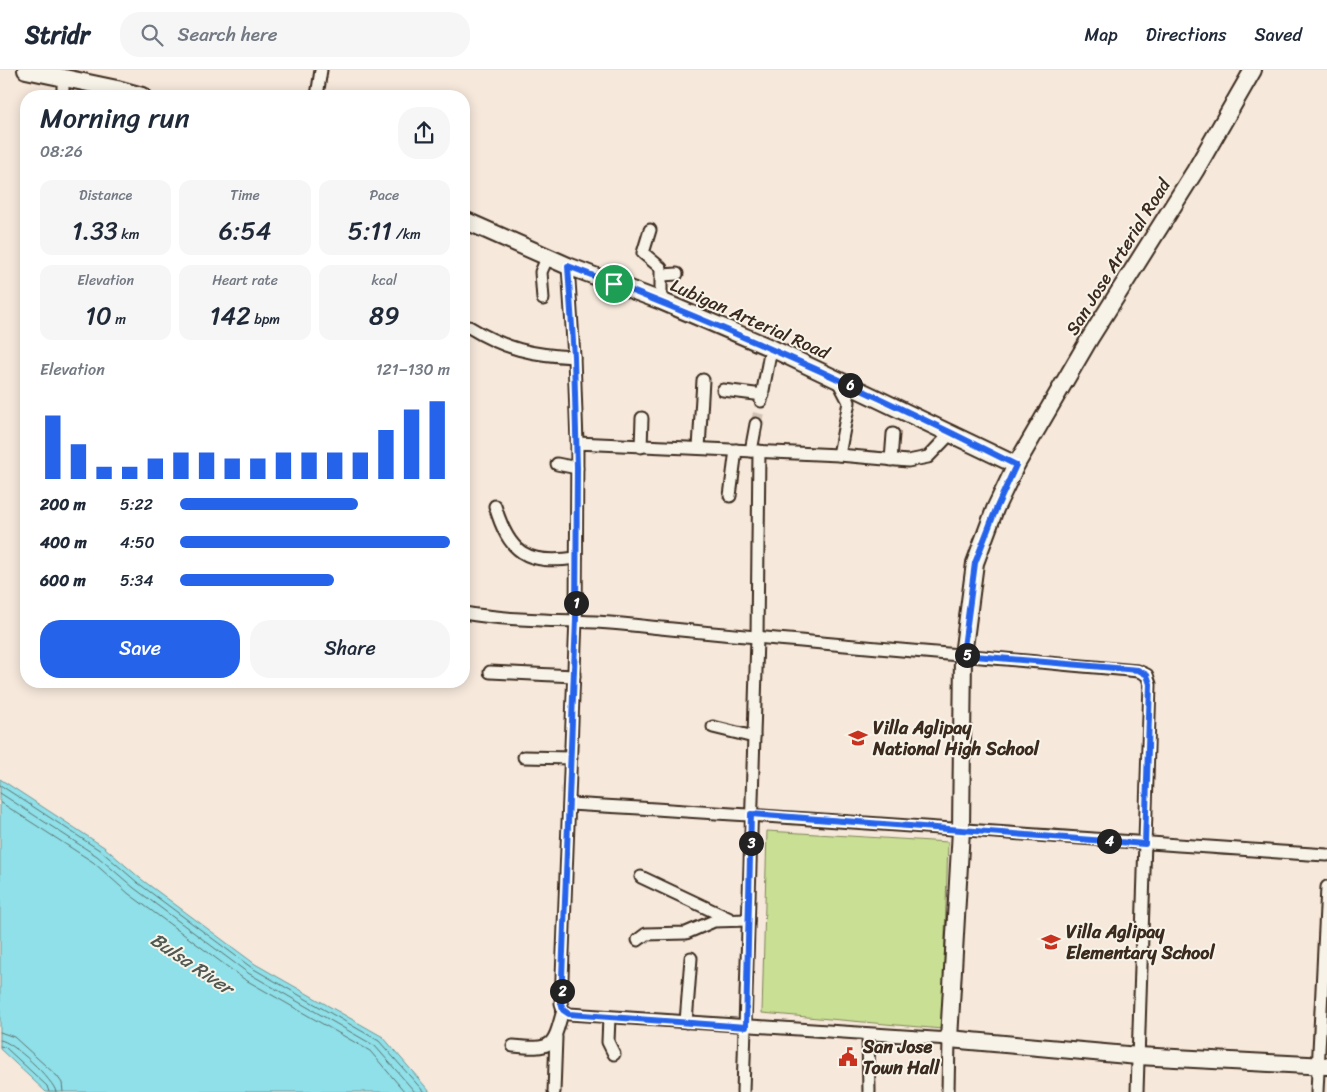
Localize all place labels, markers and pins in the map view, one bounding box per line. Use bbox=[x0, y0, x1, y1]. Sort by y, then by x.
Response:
pin bbox=[593, 263, 635, 305]
pin: 6 bbox=[838, 372, 862, 398]
pin: 1 bbox=[564, 590, 588, 616]
pin: 5 bbox=[954, 642, 980, 668]
place label: Villa Aglipay National High School bbox=[872, 712, 1040, 765]
school or university icon: Villa Aglipay National High School bbox=[847, 727, 869, 749]
pin: 4 bbox=[1096, 828, 1122, 854]
pin: 3 bbox=[738, 830, 764, 856]
place label: Villa Aglipay Elementary School bbox=[1066, 916, 1215, 969]
school or university icon: Villa Aglipay Elementary School bbox=[1040, 931, 1062, 953]
pin: 2 bbox=[550, 978, 574, 1004]
place label: San Jose Town Hall bbox=[862, 1031, 940, 1084]
public building icon: San Jose Town Hall bbox=[837, 1046, 859, 1068]

